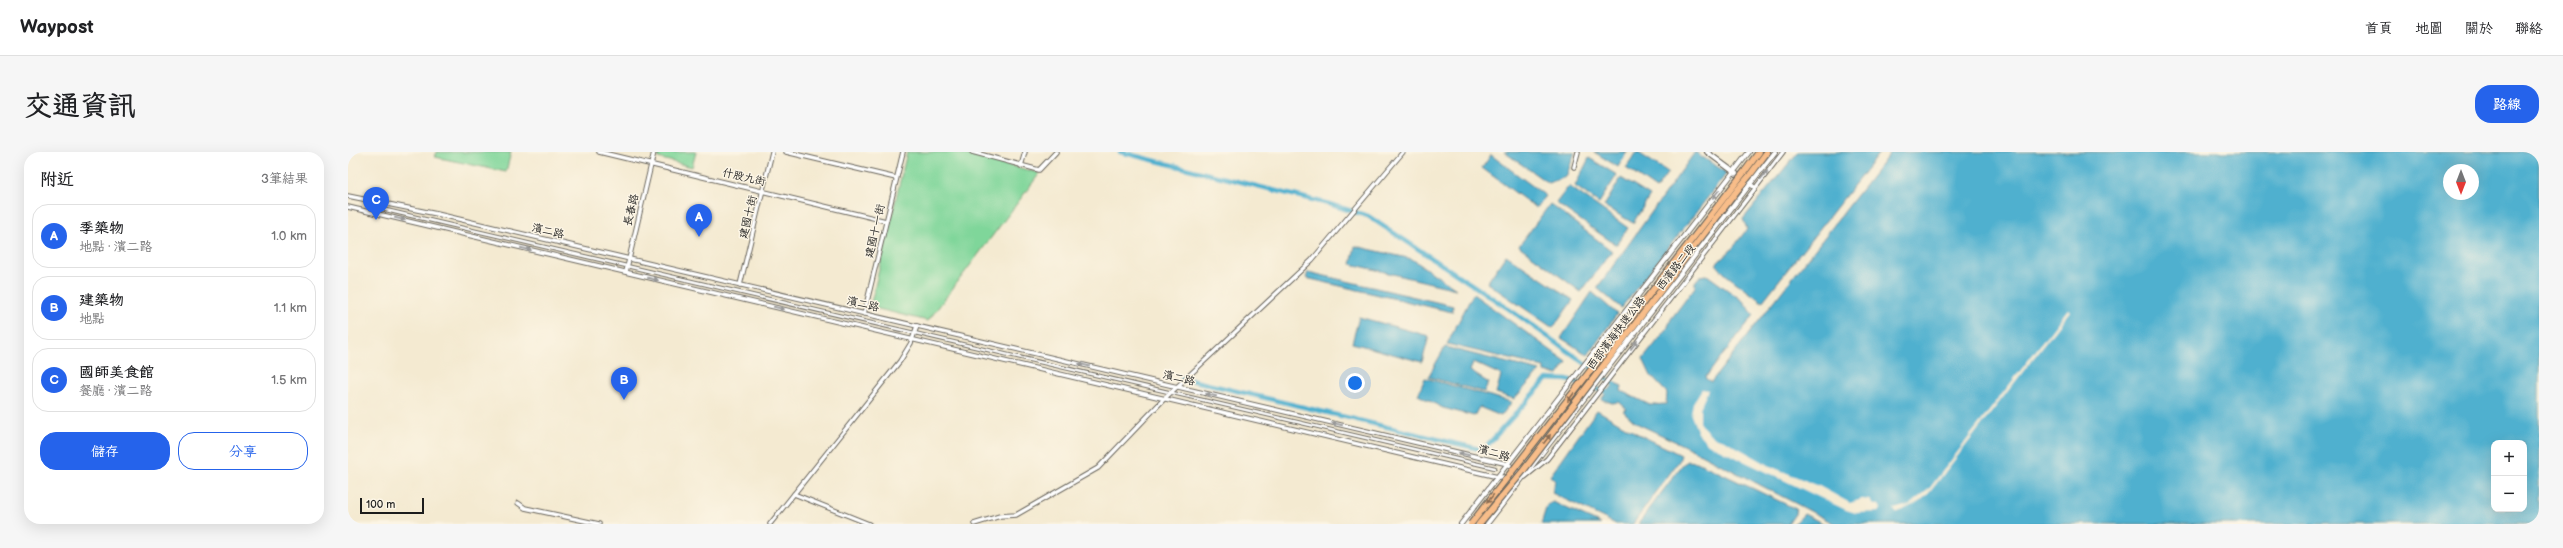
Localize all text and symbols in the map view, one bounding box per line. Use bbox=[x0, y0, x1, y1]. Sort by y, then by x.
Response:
text: Waypost bbox=[20, 16, 94, 39]
text: 首頁 bbox=[2365, 20, 2393, 37]
text: 地圖 bbox=[2415, 20, 2443, 37]
text: 關於 bbox=[2465, 20, 2493, 37]
text: 聯絡 bbox=[2515, 20, 2543, 37]
button: 路線 bbox=[2475, 85, 2539, 123]
text: 交通資訊 bbox=[24, 90, 136, 123]
north arrow bbox=[2443, 164, 2479, 200]
street label: 什股九街 bbox=[721, 166, 768, 189]
text: 附近 bbox=[40, 170, 74, 190]
one-way arrow bbox=[1760, 170, 1768, 181]
text: 3筆結果 bbox=[261, 171, 308, 187]
pin: C bbox=[363, 187, 389, 220]
one-way arrow bbox=[1712, 189, 1721, 200]
street label: 長春路 bbox=[621, 192, 641, 228]
street label: 建國十街 bbox=[737, 193, 760, 240]
street label: 建國十一街 bbox=[862, 202, 888, 259]
pin: A bbox=[686, 204, 712, 237]
one-way arrow bbox=[393, 217, 406, 223]
text: 季築物 bbox=[79, 219, 124, 238]
street label: 濱二路 bbox=[530, 221, 566, 241]
text: A bbox=[50, 228, 58, 244]
text: 1.0 km bbox=[271, 228, 307, 244]
text: 地點 · 濱二路 bbox=[79, 239, 152, 255]
street label: 西濱路二段 bbox=[1654, 241, 1698, 293]
one-way arrow bbox=[520, 246, 532, 252]
one-way arrow bbox=[647, 276, 659, 282]
text: 建築物 bbox=[79, 291, 124, 310]
street label: 濱二路 bbox=[845, 294, 881, 314]
street label: 西部濱海快速公路 bbox=[1584, 294, 1648, 372]
text: B bbox=[49, 300, 59, 316]
text: 1.1 km bbox=[274, 300, 307, 316]
one-way arrow bbox=[773, 306, 785, 312]
text: 地點 bbox=[79, 311, 105, 327]
one-way arrow bbox=[1629, 340, 1638, 351]
one-way arrow bbox=[1078, 362, 1090, 368]
text: 國師美食館 bbox=[79, 363, 154, 382]
pin: B bbox=[611, 367, 637, 400]
street label: 濱二路 bbox=[1161, 368, 1197, 388]
text: C bbox=[49, 372, 59, 388]
text: 1.5 km bbox=[271, 372, 307, 388]
your location bbox=[1345, 373, 1365, 393]
text: 餐廳 · 濱二路 bbox=[79, 383, 152, 399]
one-way arrow bbox=[1205, 391, 1217, 397]
one-way arrow bbox=[1566, 392, 1575, 403]
one-way arrow bbox=[1331, 421, 1343, 427]
button: 儲存 bbox=[40, 432, 170, 470]
button: 分享 bbox=[178, 432, 308, 470]
one-way arrow bbox=[1543, 434, 1551, 445]
map controls bbox=[2491, 440, 2527, 512]
button: + bbox=[2491, 440, 2527, 476]
street label: 濱二路 bbox=[1476, 442, 1512, 464]
one-way arrow bbox=[1458, 450, 1470, 456]
button: − bbox=[2491, 476, 2527, 512]
one-way arrow bbox=[1486, 494, 1495, 505]
scale bar bbox=[360, 496, 424, 515]
text: 100 m bbox=[366, 498, 395, 511]

